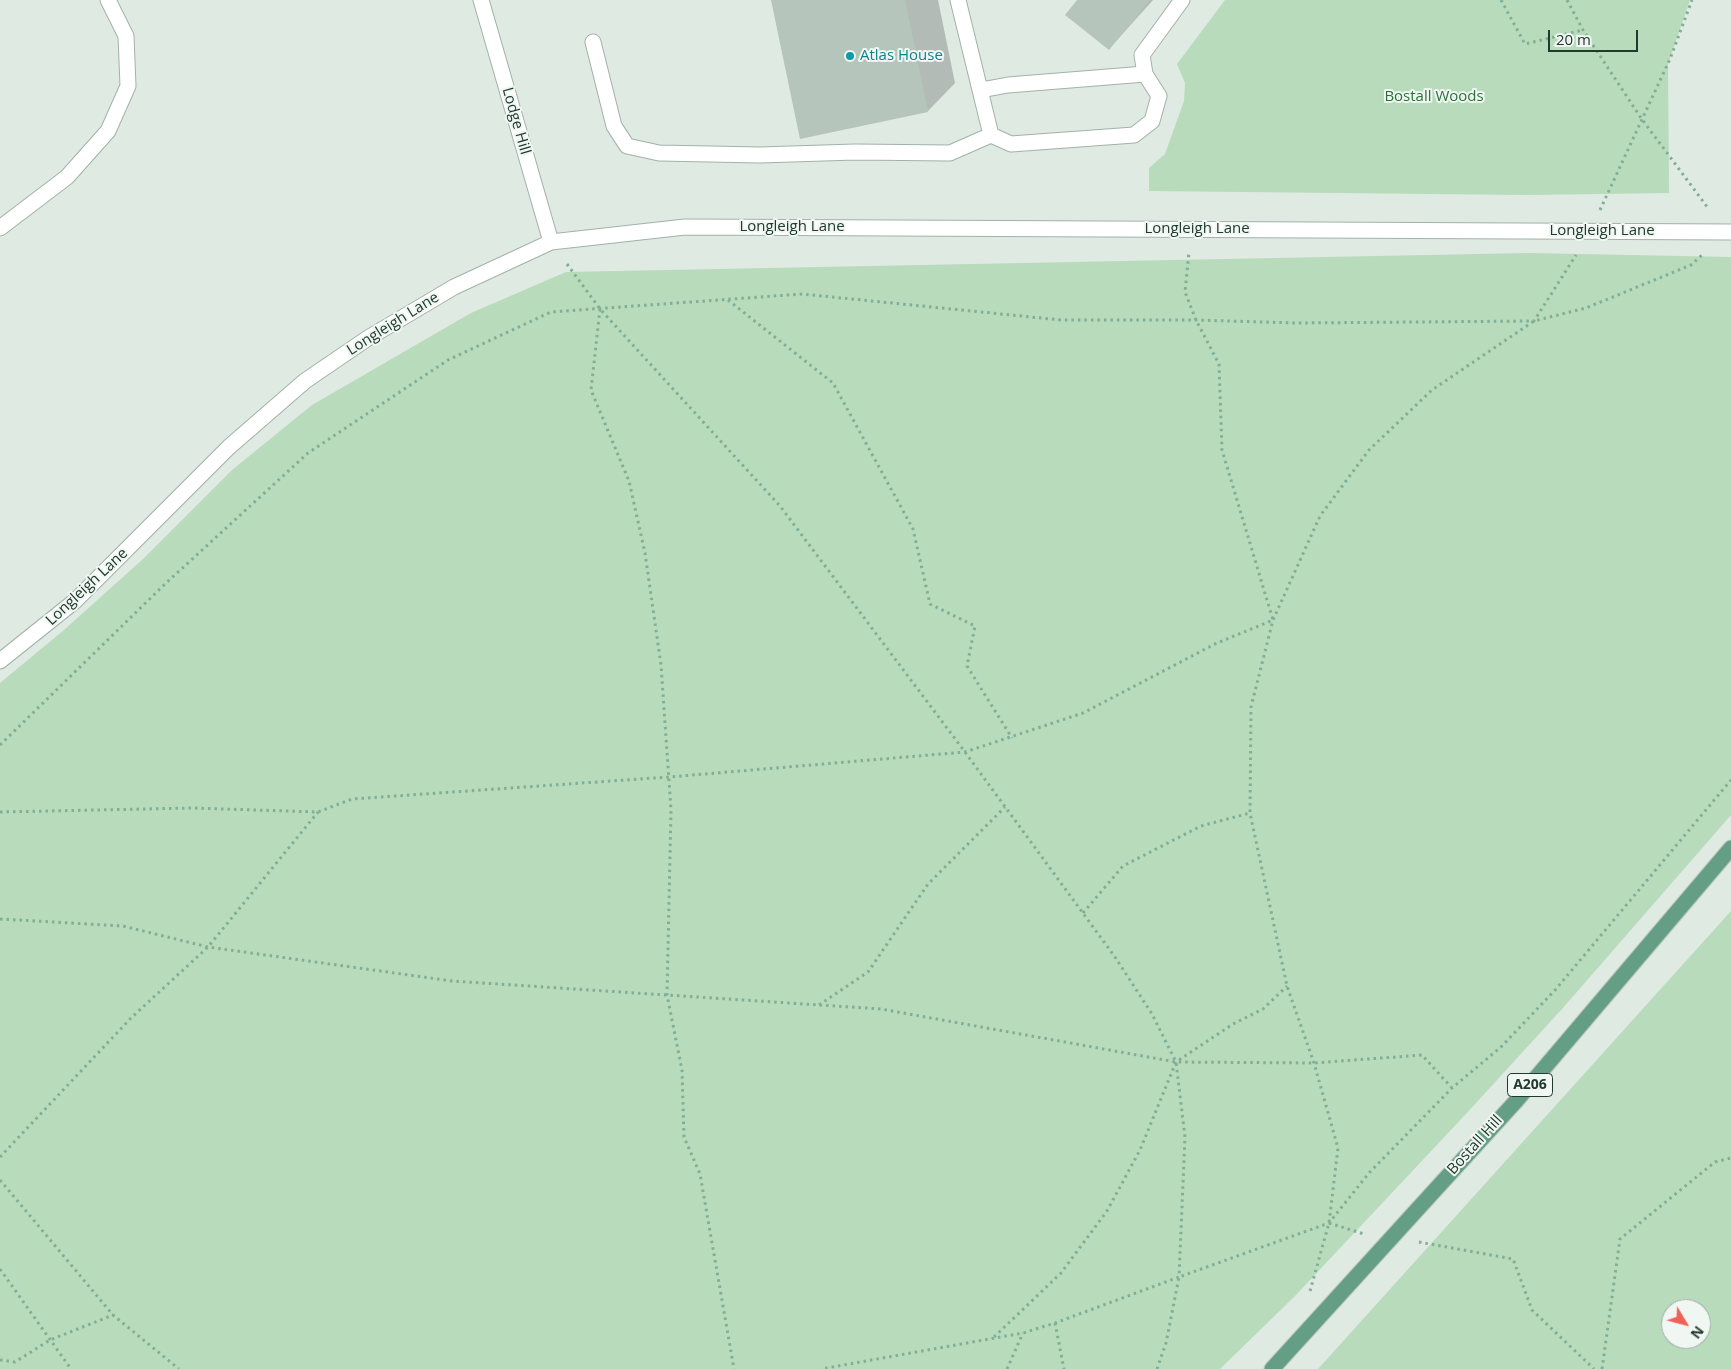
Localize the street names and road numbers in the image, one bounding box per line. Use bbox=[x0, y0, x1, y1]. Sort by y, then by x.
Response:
street label: Lodge Hill bbox=[498, 85, 534, 157]
street label: Longleigh Lane bbox=[739, 218, 845, 236]
street label: Longleigh Lane bbox=[1144, 220, 1250, 238]
street label: Longleigh Lane bbox=[1549, 222, 1655, 240]
street label: Longleigh Lane bbox=[344, 288, 442, 360]
street label: Longleigh Lane bbox=[42, 545, 132, 629]
road number: A206 bbox=[1508, 1074, 1552, 1096]
street label: Bostall Hill bbox=[1444, 1112, 1506, 1178]

